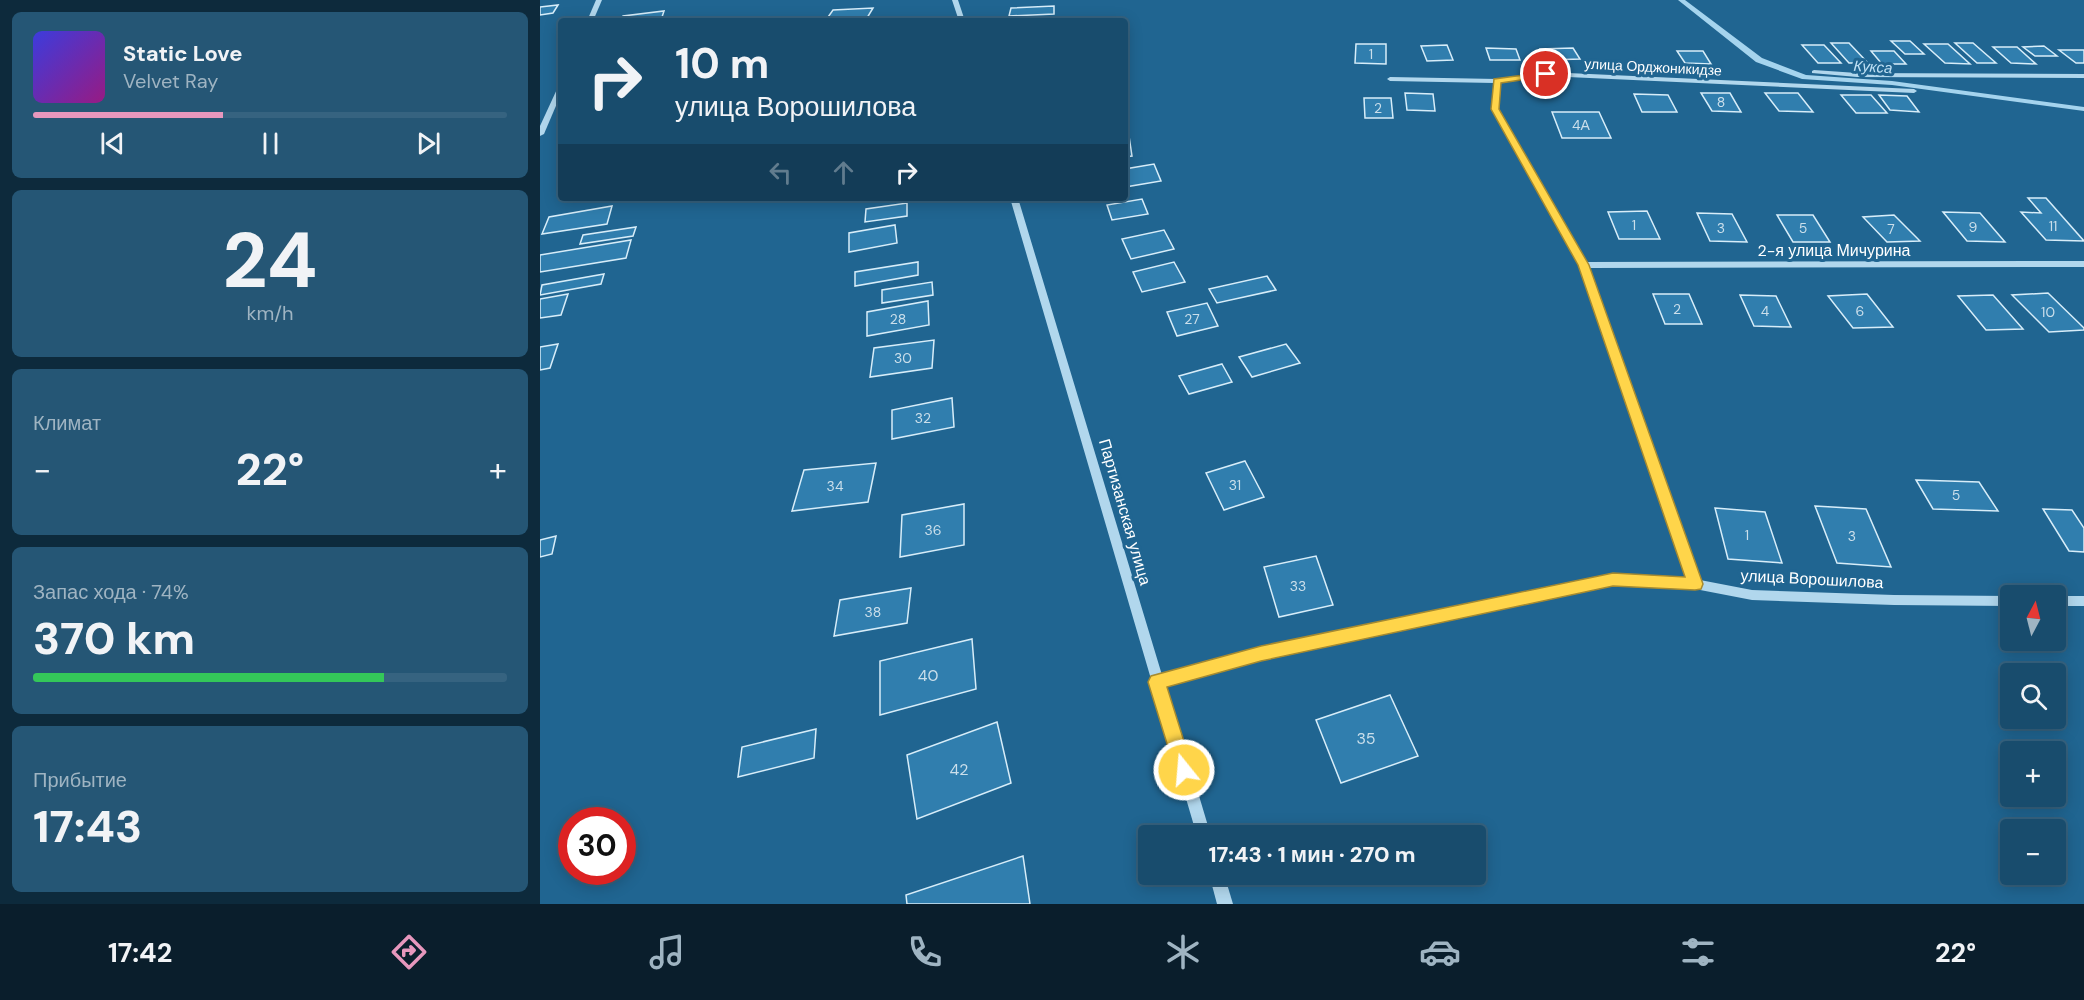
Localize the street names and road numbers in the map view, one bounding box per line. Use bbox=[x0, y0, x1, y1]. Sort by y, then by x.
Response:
street label: улица Орджоникидзе bbox=[1584, 54, 1722, 80]
street label: 2-я улица Мичурина bbox=[1757, 240, 1911, 261]
street label: Партизанская улица bbox=[1094, 436, 1156, 588]
street label: улица Ворошилова bbox=[1740, 565, 1884, 593]

